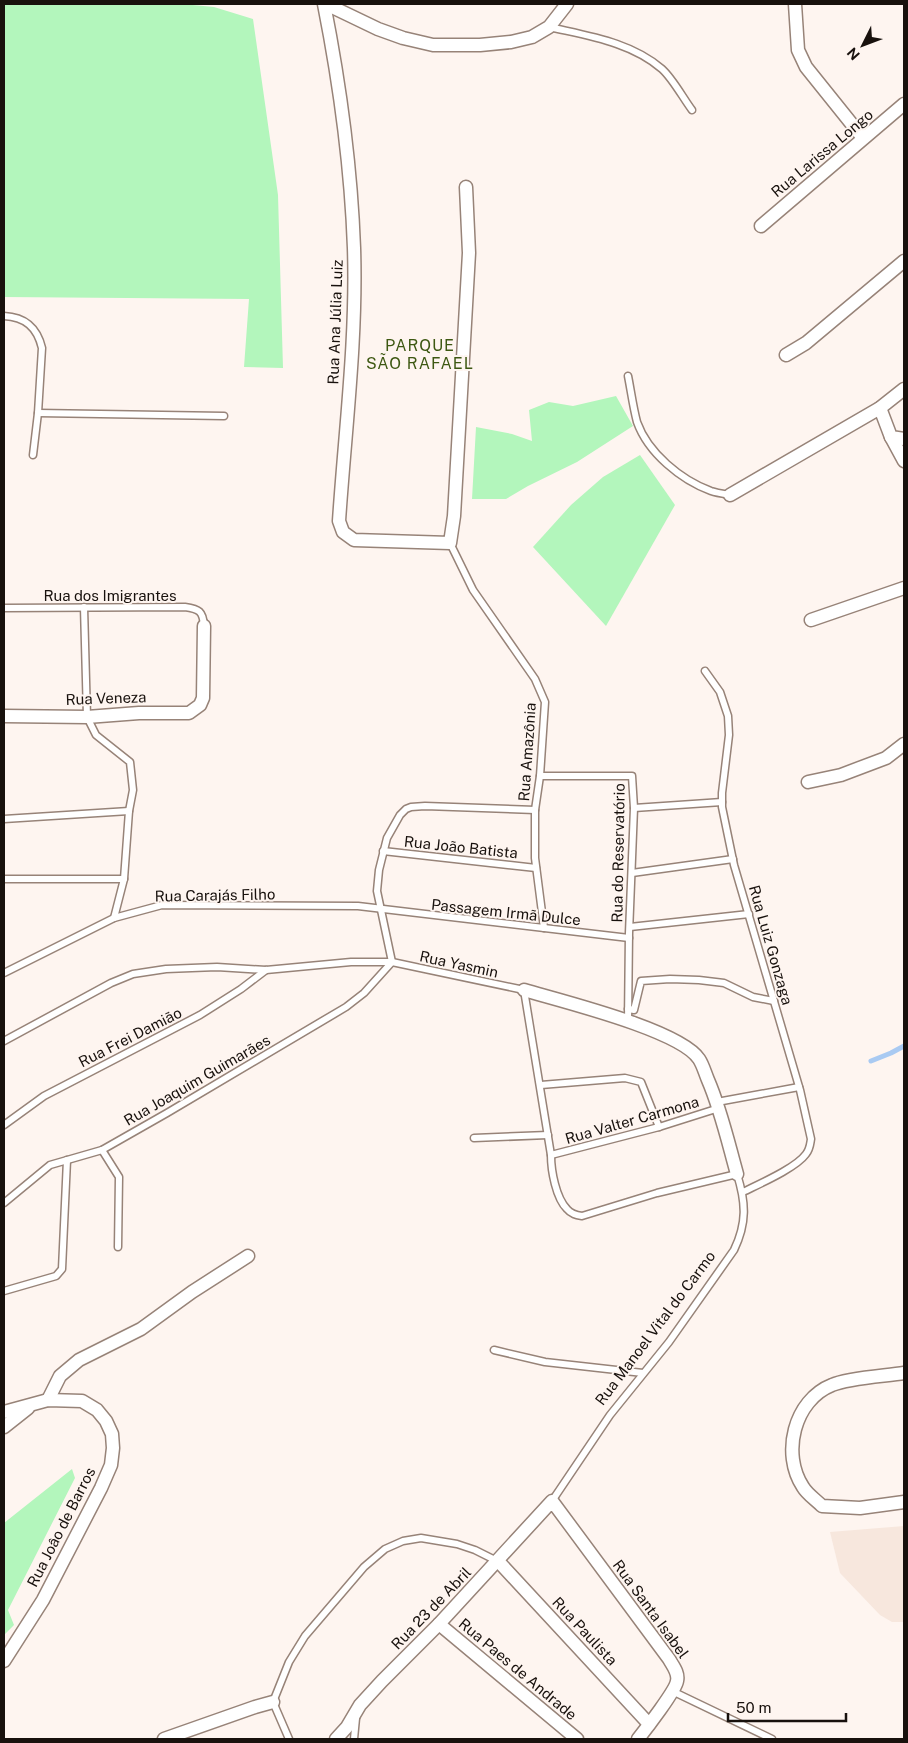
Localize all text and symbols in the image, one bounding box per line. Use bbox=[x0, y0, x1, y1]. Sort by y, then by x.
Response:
north arrow bbox=[838, 20, 888, 70]
text: N bbox=[844, 44, 863, 63]
street label: Rua Larissa Longo bbox=[768, 106, 876, 200]
street label: Rua Ana Júlia Luiz bbox=[324, 259, 346, 385]
district label: PARQUE SÃO RAFAEL bbox=[366, 336, 474, 373]
street label: Rua dos Imigrantes bbox=[43, 587, 177, 604]
street label: Rua Veneza bbox=[65, 688, 147, 708]
street label: Rua Amazônia bbox=[515, 702, 539, 802]
street label: Rua do Reservatório bbox=[608, 783, 628, 923]
street label: Rua João Batista bbox=[403, 833, 519, 861]
street label: Rua Luiz Gonzaga bbox=[746, 883, 796, 1007]
street label: Rua Carajás Filho bbox=[154, 885, 276, 905]
street label: Passagem Irmã Dulce bbox=[430, 896, 582, 928]
street label: Rua Yasmin bbox=[418, 947, 500, 981]
street label: Rua Frei Damião bbox=[76, 1004, 184, 1070]
street label: Rua Joaquim Guimarães bbox=[121, 1031, 273, 1129]
street label: Rua Valter Carmona bbox=[563, 1093, 701, 1147]
street label: Rua Manoel Vital do Carmo bbox=[592, 1248, 718, 1408]
street label: Rua Joâo de Barros bbox=[23, 1464, 99, 1590]
street label: Rua Santa Isabel bbox=[610, 1557, 692, 1661]
street label: Rua 23 de Abril bbox=[388, 1563, 474, 1653]
street label: Rua Paulista bbox=[549, 1593, 621, 1669]
street label: Rua Paes de Andrade bbox=[456, 1615, 580, 1723]
scale bar bbox=[728, 1690, 846, 1722]
text: 50 m bbox=[736, 1699, 771, 1716]

